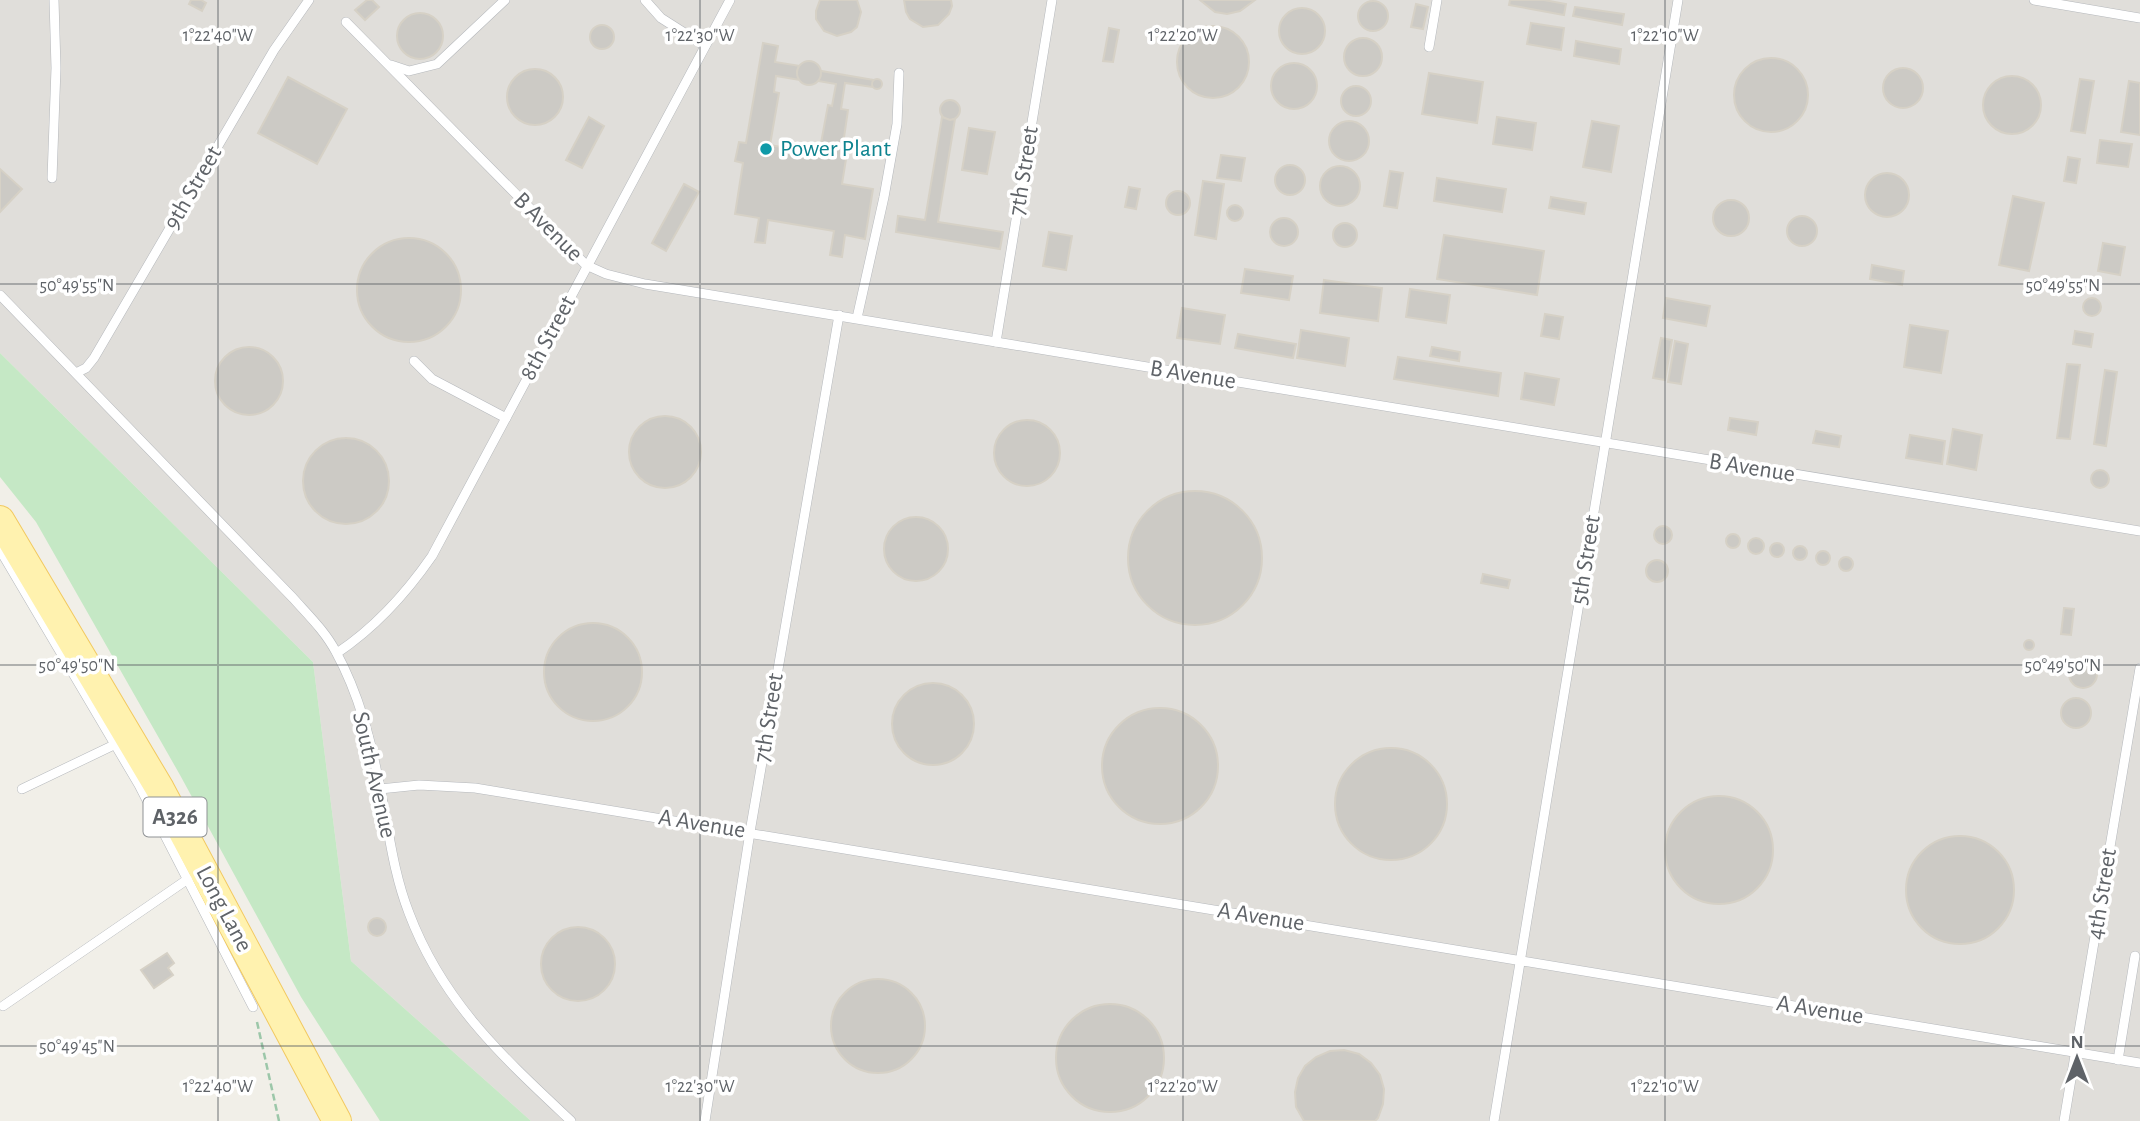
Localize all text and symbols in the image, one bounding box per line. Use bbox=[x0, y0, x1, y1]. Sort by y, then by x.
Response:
text: 1°22'40"W bbox=[183, 27, 253, 45]
text: 1°22'30"W bbox=[665, 27, 735, 45]
text: 1°22'20"W bbox=[1148, 27, 1218, 45]
text: 1°22'10"W bbox=[1631, 27, 1699, 45]
street label: 7th Street bbox=[1005, 124, 1043, 218]
place label: Power Plant bbox=[780, 137, 891, 161]
marker: Power Plant bbox=[758, 141, 774, 157]
street label: 9th Street bbox=[160, 142, 227, 234]
street label: B Avenue bbox=[509, 188, 587, 266]
text: 50°49'55"N bbox=[40, 277, 114, 295]
text: 50°49'55"N bbox=[2026, 277, 2100, 295]
street label: 8th Street bbox=[516, 291, 580, 384]
street label: B Avenue bbox=[1148, 356, 1238, 394]
street label: B Avenue bbox=[1707, 449, 1797, 487]
street label: 5th Street bbox=[1567, 513, 1605, 607]
text: 50°49'50"N bbox=[39, 657, 115, 675]
text: 50°49'50"N bbox=[2025, 657, 2101, 675]
street label: 7th Street bbox=[750, 671, 788, 765]
street label: South Avenue bbox=[348, 709, 400, 841]
road number: A326 bbox=[144, 797, 206, 836]
street label: A Avenue bbox=[657, 805, 747, 843]
street label: 4th Street bbox=[2083, 846, 2121, 941]
street label: Long Lane bbox=[191, 862, 257, 956]
street label: A Avenue bbox=[1216, 898, 1306, 936]
street label: A Avenue bbox=[1775, 991, 1865, 1029]
north arrow bbox=[2042, 1023, 2112, 1093]
text: N bbox=[2070, 1033, 2084, 1052]
text: 50°49'45"N bbox=[39, 1038, 115, 1056]
text: 1°22'40"W bbox=[183, 1078, 253, 1096]
text: 1°22'30"W bbox=[665, 1078, 735, 1096]
text: 1°22'20"W bbox=[1148, 1078, 1218, 1096]
text: 1°22'10"W bbox=[1631, 1078, 1699, 1096]

